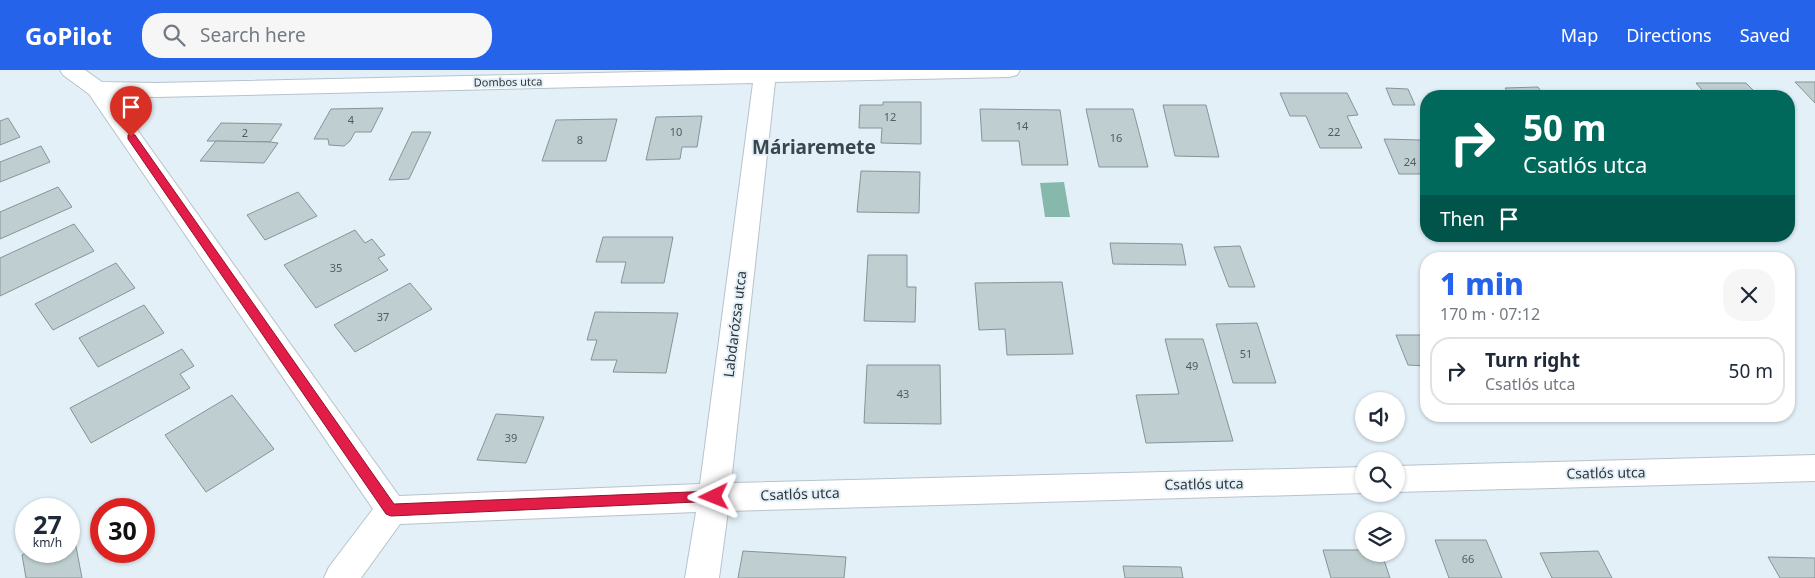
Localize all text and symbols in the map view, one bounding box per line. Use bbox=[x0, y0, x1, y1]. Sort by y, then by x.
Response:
search box bbox=[142, 13, 492, 58]
text: GoPilot bbox=[25, 19, 112, 52]
icon: search bbox=[160, 21, 188, 49]
text: Search here bbox=[200, 22, 306, 48]
text: Map bbox=[1561, 23, 1598, 47]
text: Directions bbox=[1626, 23, 1712, 47]
text: Saved bbox=[1740, 23, 1790, 47]
street label: Dombos utca bbox=[473, 73, 542, 90]
pin bbox=[110, 86, 152, 137]
icon: arrive bbox=[117, 93, 145, 121]
text: 50 m bbox=[1523, 104, 1606, 151]
house number: 12 bbox=[884, 109, 896, 124]
icon: right bbox=[1440, 110, 1505, 175]
house number: 4 bbox=[348, 112, 355, 127]
house number: 14 bbox=[1016, 118, 1029, 133]
house number: 10 bbox=[670, 124, 682, 139]
house number: 22 bbox=[1328, 124, 1340, 139]
house number: 2 bbox=[242, 125, 248, 140]
house number: 16 bbox=[1110, 130, 1122, 145]
house number: 8 bbox=[577, 132, 583, 147]
district label: Máriaremete bbox=[752, 134, 876, 160]
text: Csatlós utca bbox=[1523, 149, 1647, 179]
house number: 24 bbox=[1404, 154, 1417, 169]
icon: arrive bbox=[1495, 205, 1523, 233]
text: Then bbox=[1440, 206, 1485, 232]
house number: 35 bbox=[330, 260, 342, 275]
text: 1 min bbox=[1440, 263, 1524, 304]
button: close bbox=[1723, 269, 1775, 321]
street label: Labdarózsa utca bbox=[719, 270, 750, 378]
text: 170 m · 07:12 bbox=[1440, 303, 1540, 325]
house number: 37 bbox=[377, 309, 389, 324]
house number: 51 bbox=[1240, 346, 1252, 361]
text: Turn right bbox=[1485, 347, 1580, 373]
icon: right bbox=[1442, 357, 1470, 385]
house number: 49 bbox=[1186, 358, 1198, 373]
text: 50 m bbox=[1729, 358, 1773, 384]
text: Csatlós utca bbox=[1485, 373, 1575, 395]
house number: 43 bbox=[897, 386, 909, 401]
map controls bbox=[1355, 392, 1405, 562]
button: sound bbox=[1355, 392, 1405, 442]
house number: 39 bbox=[505, 430, 517, 445]
button: search bbox=[1355, 452, 1405, 502]
street label: Csatlós utca bbox=[1566, 462, 1646, 483]
position arrow bbox=[687, 470, 739, 522]
street label: Csatlós utca bbox=[1164, 473, 1244, 494]
street label: Csatlós utca bbox=[760, 483, 840, 504]
speed limit sign: 30 bbox=[90, 498, 155, 563]
text: 27 bbox=[33, 507, 62, 541]
button: layers bbox=[1355, 512, 1405, 562]
text: km/h bbox=[33, 534, 62, 551]
house number: 66 bbox=[1462, 551, 1474, 566]

